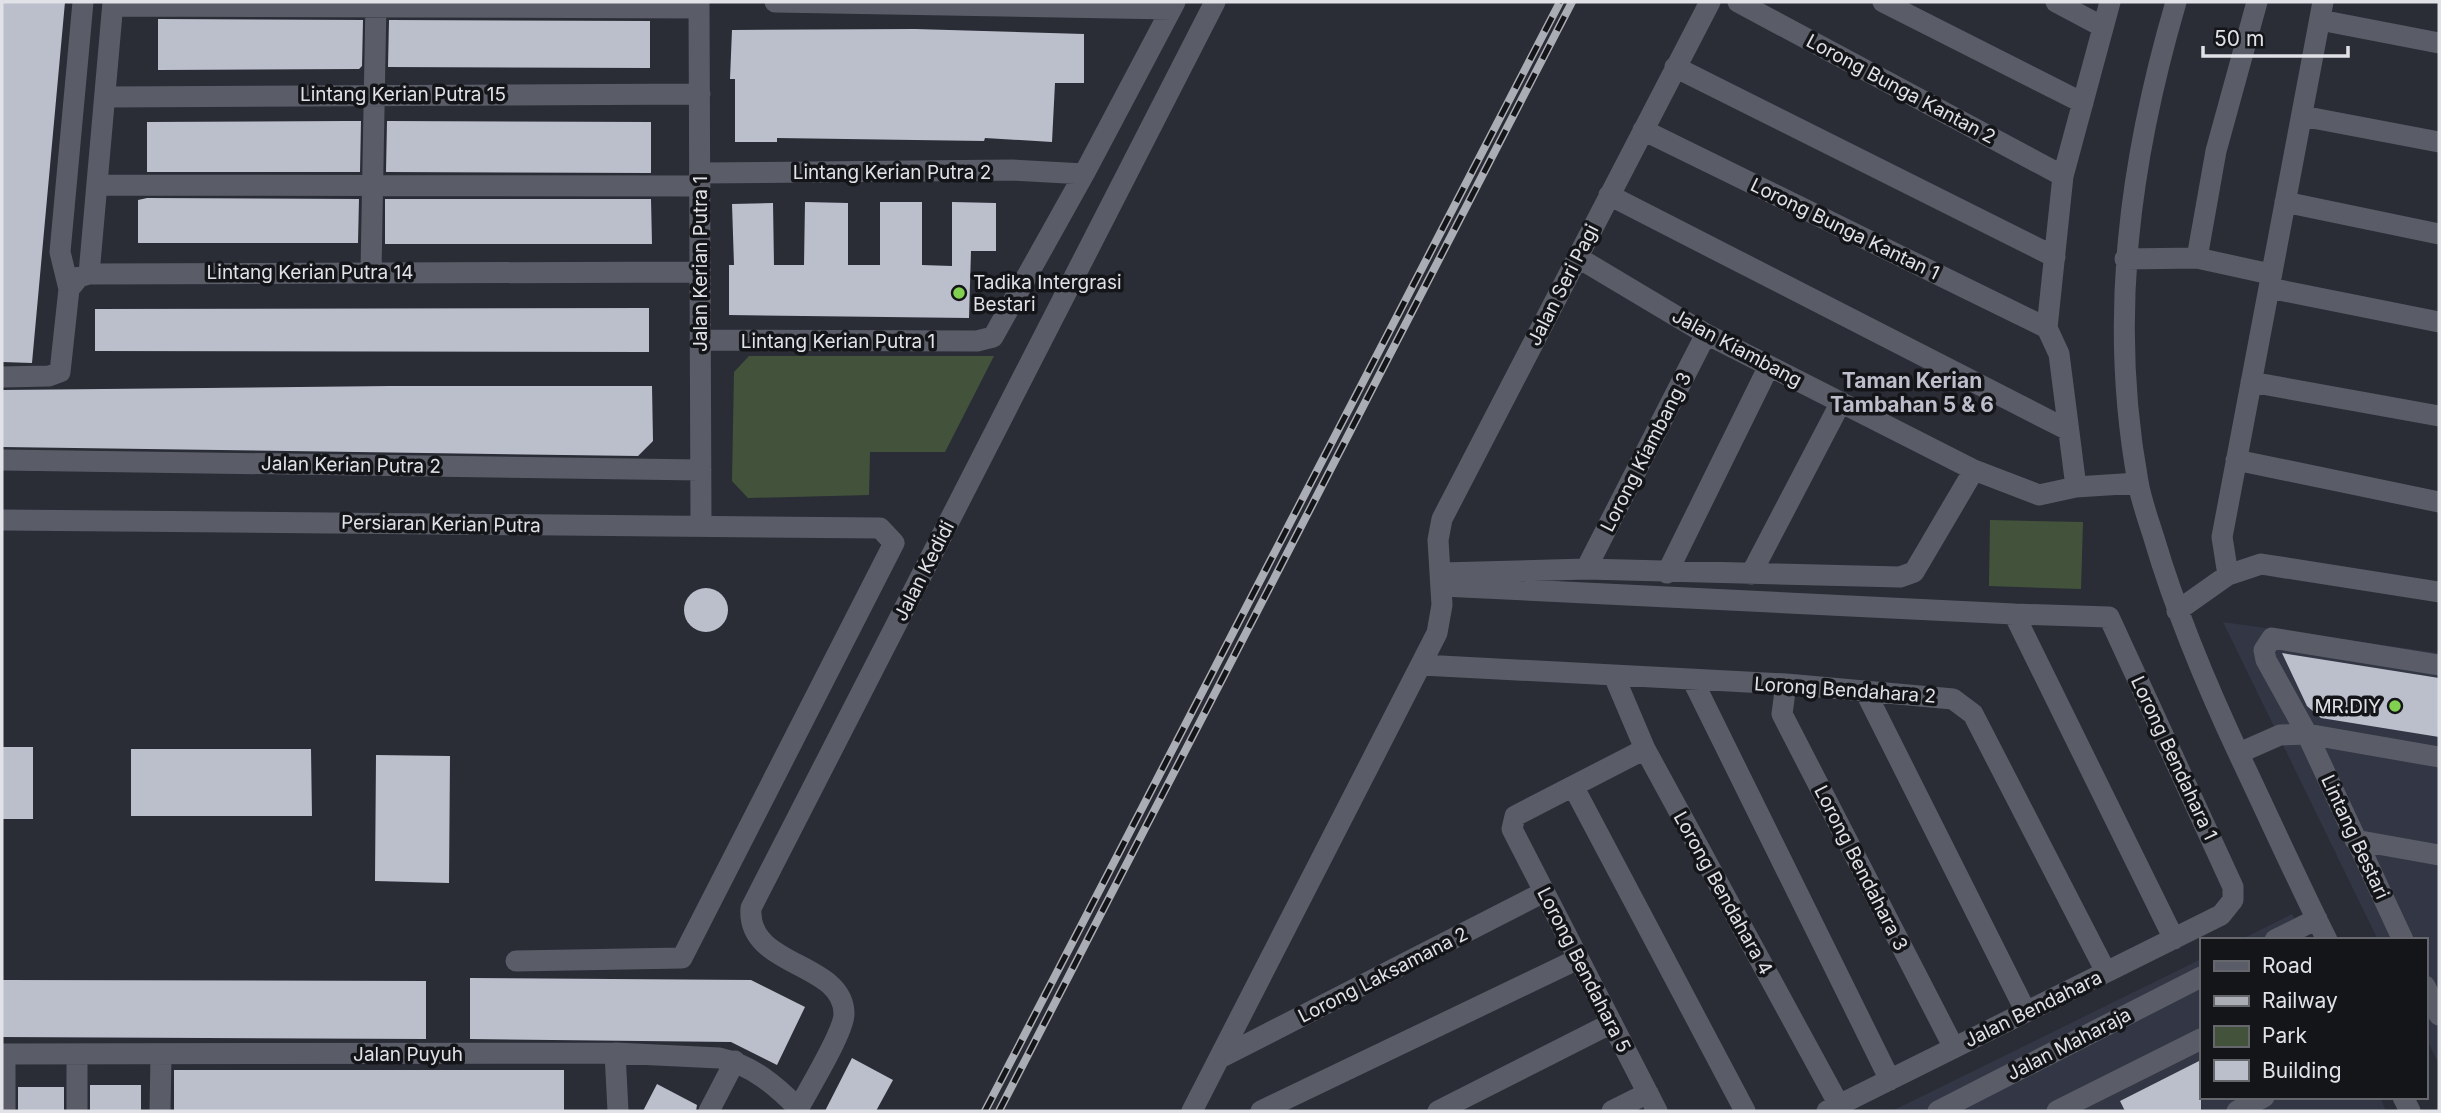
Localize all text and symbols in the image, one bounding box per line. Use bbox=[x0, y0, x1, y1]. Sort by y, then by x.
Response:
scale bar bbox=[2203, 14, 2348, 58]
text: 50 m bbox=[2214, 26, 2264, 51]
street label: Lorong Bunga Kantan 2 bbox=[1802, 29, 2000, 149]
street label: Lintang Kerian Putra 15 bbox=[300, 83, 506, 106]
street label: Lintang Kerian Putra 2 bbox=[793, 161, 991, 184]
street label: Lorong Bunga Kantan 1 bbox=[1747, 173, 1943, 285]
street label: Jalan Kerian Putra 1 bbox=[689, 176, 712, 352]
street label: Jalan Seri Pagi bbox=[1523, 220, 1603, 350]
street label: Lintang Kerian Putra 14 bbox=[207, 261, 413, 284]
place label: Tadika Intergrasi Bestari bbox=[973, 271, 1122, 316]
marker: Tadika Intergrasi Bestari bbox=[951, 285, 967, 301]
street label: Jalan Kiambang bbox=[1668, 304, 1806, 392]
street label: Lintang Kerian Putra 1 bbox=[741, 330, 935, 353]
street label: Lorong Kiambang 3 bbox=[1596, 368, 1696, 536]
district label: Taman Kerian Tambahan 5 & 6 bbox=[1830, 368, 1994, 417]
street label: Jalan Kerian Putra 2 bbox=[261, 452, 441, 478]
street label: Persiaran Kerian Putra bbox=[341, 511, 541, 537]
street label: Jalan Kedidi bbox=[889, 517, 959, 625]
street label: Lorong Bendahara 2 bbox=[1753, 672, 1937, 708]
street label: Lorong Bendahara 1 bbox=[2126, 672, 2222, 844]
place label: MR.DIY bbox=[2314, 695, 2381, 718]
marker: MR.DIY bbox=[2387, 698, 2403, 714]
street label: Lintang Bestari bbox=[2316, 771, 2394, 903]
street label: Lorong Bendahara 3 bbox=[1809, 782, 1913, 954]
street label: Lorong Bendahara 4 bbox=[1669, 807, 1777, 979]
street label: Lorong Bendahara 5 bbox=[1532, 884, 1636, 1056]
street label: Lorong Laksamana 2 bbox=[1294, 922, 1472, 1028]
legend bbox=[2200, 938, 2427, 1099]
text: Road bbox=[2262, 953, 2313, 978]
street label: Jalan Bendahara bbox=[1960, 966, 2106, 1052]
text: Railway bbox=[2262, 988, 2338, 1013]
street label: Jalan Maharaja bbox=[2003, 1003, 2135, 1085]
text: Park bbox=[2262, 1023, 2307, 1048]
street label: Jalan Puyuh bbox=[353, 1043, 463, 1066]
text: Building bbox=[2262, 1058, 2342, 1083]

